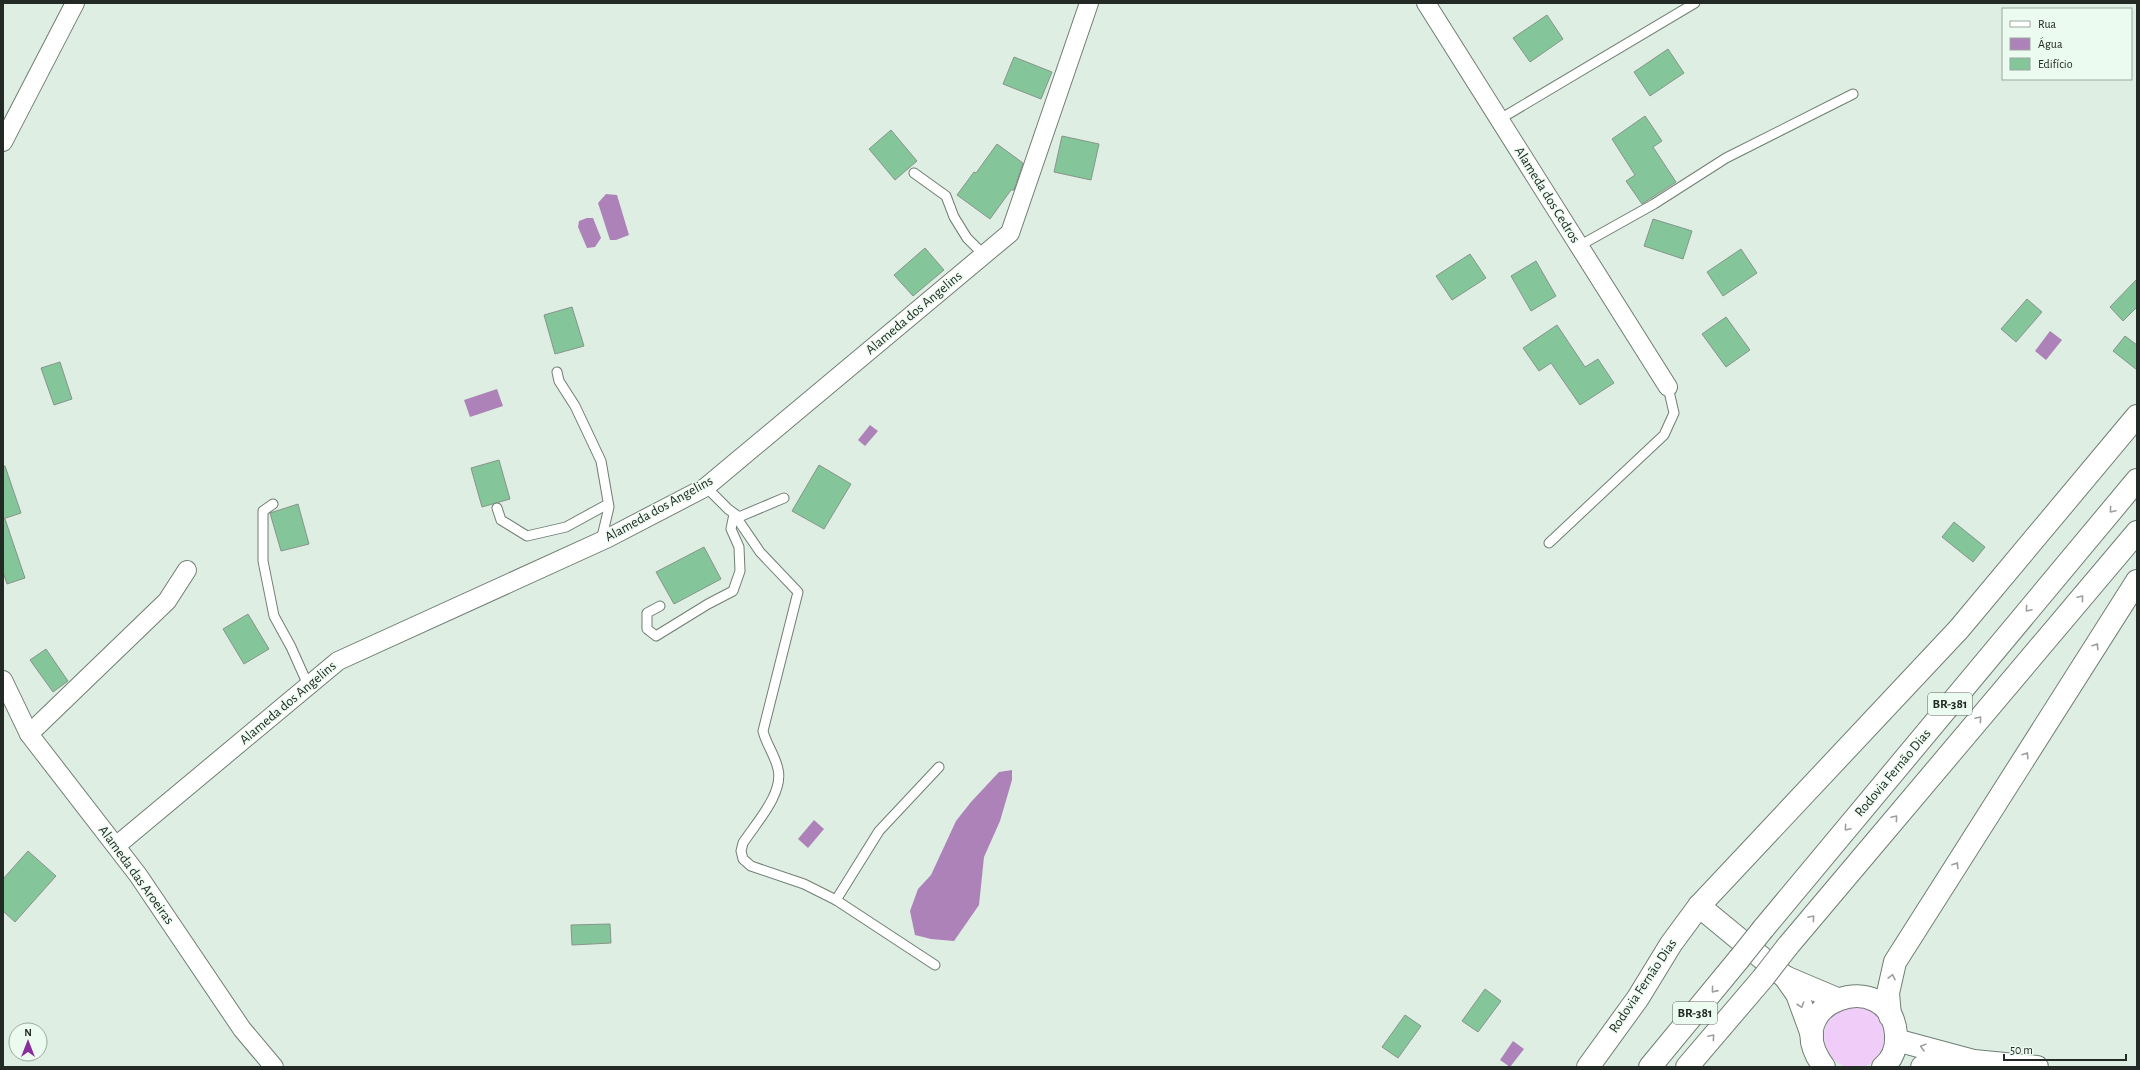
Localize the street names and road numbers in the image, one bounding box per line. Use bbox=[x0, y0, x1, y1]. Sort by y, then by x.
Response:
street label: Alameda dos Cedros bbox=[1512, 144, 1582, 246]
street label: Alameda dos Angelins bbox=[863, 269, 965, 357]
street label: Alameda dos Angelins bbox=[603, 474, 715, 544]
street label: Alameda dos Angelins bbox=[237, 659, 339, 747]
road number: BR-381 bbox=[1928, 693, 1972, 715]
street label: Rodovia Fernão Dias bbox=[1852, 726, 1934, 820]
street label: Alameda das Aroeiras bbox=[96, 823, 176, 927]
street label: Rodovia Fernão Dias bbox=[1607, 937, 1679, 1035]
road number: BR-381 bbox=[1673, 1002, 1717, 1024]

